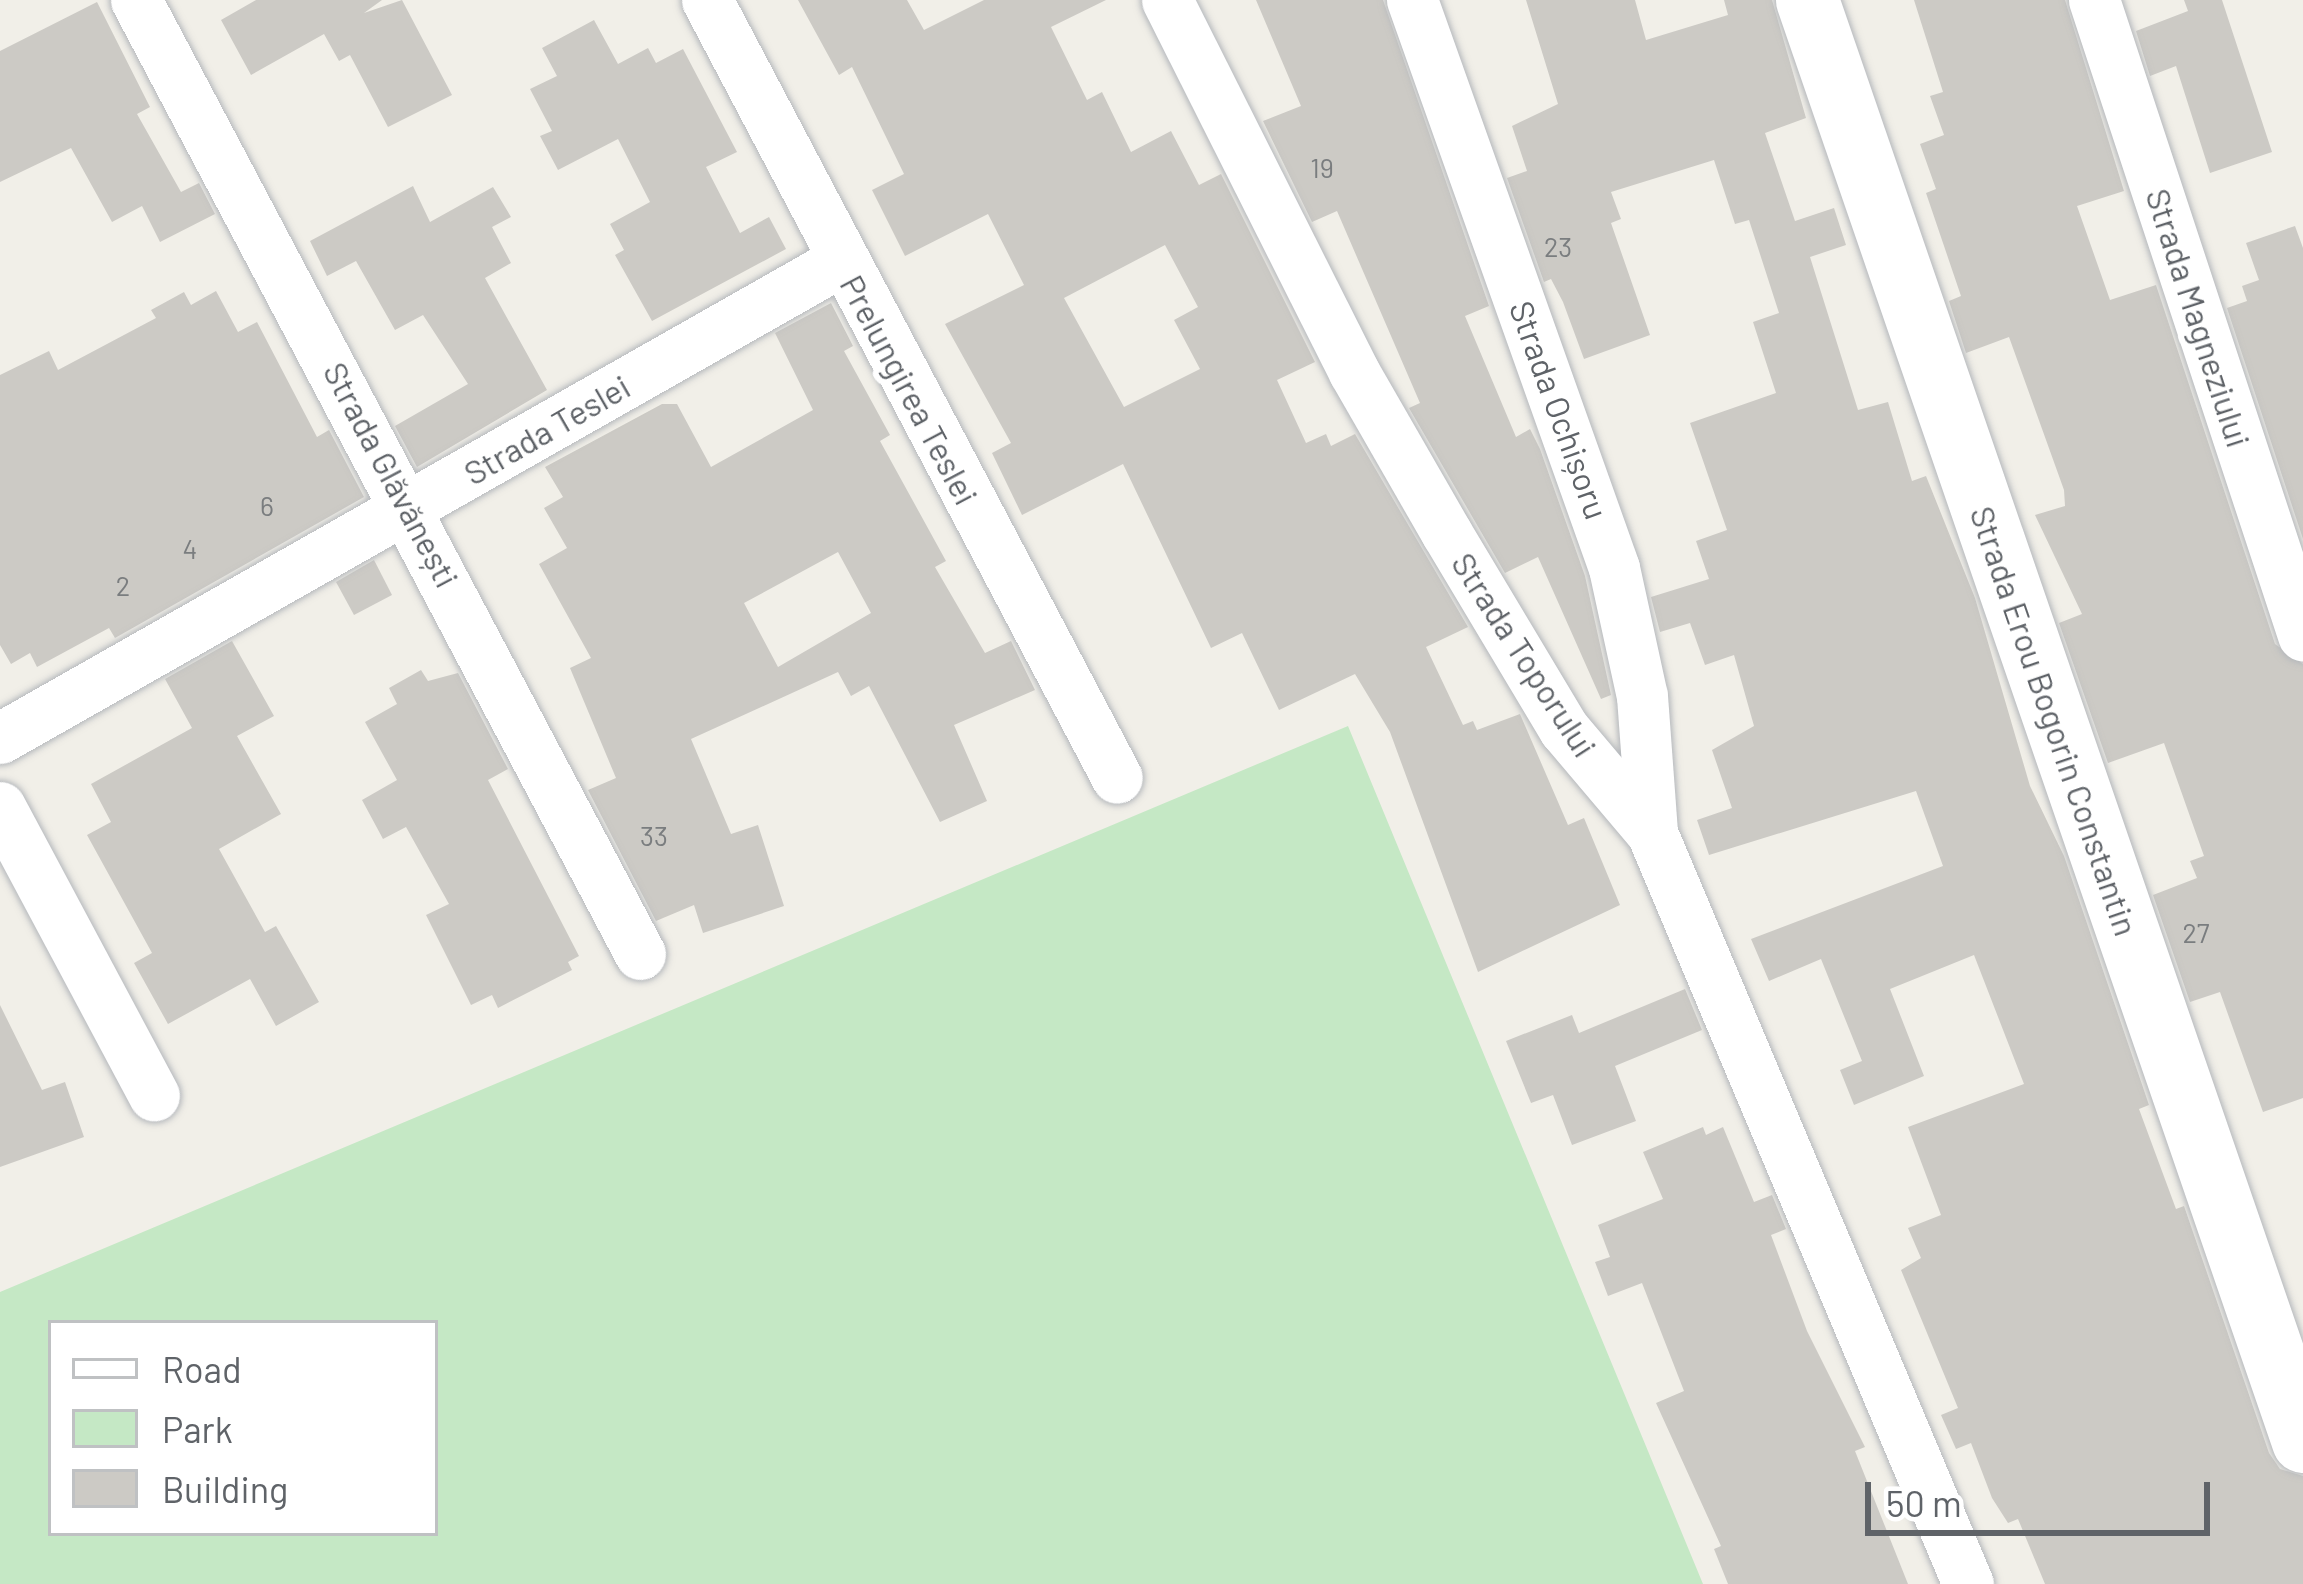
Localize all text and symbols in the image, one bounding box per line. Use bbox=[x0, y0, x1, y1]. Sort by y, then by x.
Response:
house number: 19 bbox=[1310, 152, 1334, 184]
street label: Strada Magneziului bbox=[2138, 184, 2258, 452]
house number: 23 bbox=[1544, 231, 1572, 263]
street label: Prelungirea Teslei bbox=[832, 269, 986, 511]
street label: Strada Ochișoru bbox=[1501, 296, 1617, 524]
street label: Strada Glăvănești bbox=[315, 356, 467, 594]
street label: Strada Teslei bbox=[457, 367, 637, 493]
house number: 6 bbox=[260, 490, 274, 522]
street label: Strada Erou Bogorin Constantin bbox=[1962, 501, 2146, 941]
house number: 4 bbox=[183, 533, 197, 565]
street label: Strada Toporului bbox=[1443, 546, 1605, 764]
house number: 2 bbox=[116, 570, 130, 602]
house number: 33 bbox=[640, 820, 668, 852]
house number: 27 bbox=[2182, 917, 2210, 949]
legend bbox=[48, 1320, 438, 1536]
text: Road bbox=[162, 1347, 242, 1390]
text: Park bbox=[162, 1407, 233, 1450]
scale bar bbox=[1871, 1458, 2216, 1532]
text: Building bbox=[162, 1467, 288, 1510]
text: 50 m bbox=[1886, 1481, 1962, 1524]

